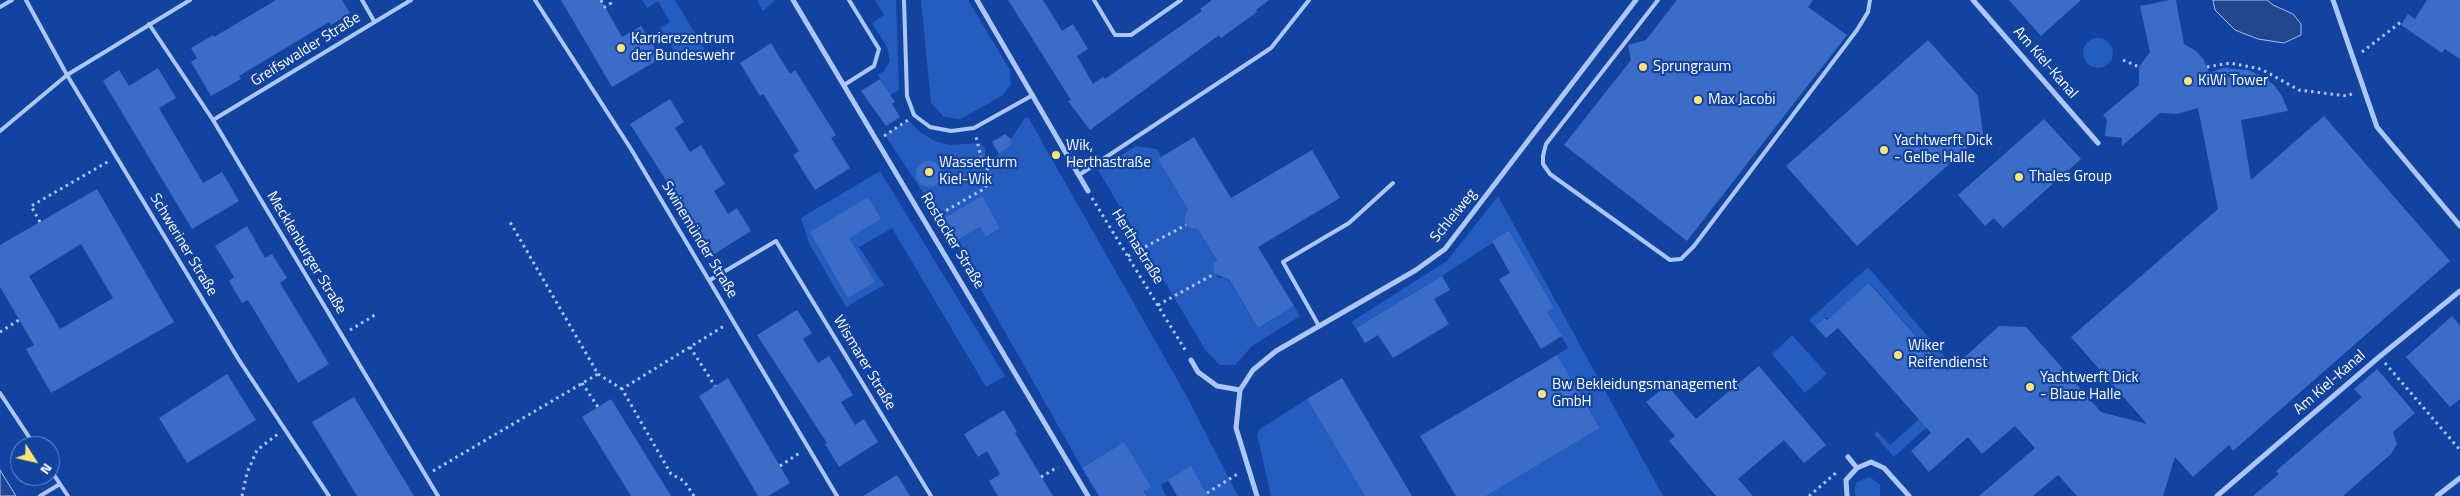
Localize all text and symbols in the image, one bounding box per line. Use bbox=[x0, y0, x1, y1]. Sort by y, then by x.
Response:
street label: Greifswalder Straße bbox=[248, 9, 364, 91]
street label: Am Kiel-Kanal bbox=[2009, 23, 2081, 103]
place label: Karrierezentrum der Bundeswehr bbox=[631, 30, 735, 65]
marker: Karrierezentrum der Bundeswehr bbox=[615, 42, 627, 54]
place label: Sprungraum bbox=[1653, 58, 1731, 76]
marker: Sprungraum bbox=[1637, 61, 1649, 73]
place label: KiWi Tower bbox=[2198, 72, 2268, 90]
marker: KiWi Tower bbox=[2182, 75, 2194, 87]
place label: Max Jacobi bbox=[1708, 91, 1776, 109]
marker: Max Jacobi bbox=[1692, 94, 1704, 106]
place label: Yachtwerft Dick - Gelbe Halle bbox=[1894, 132, 1993, 167]
place label: Wik, Herthastraße bbox=[1066, 137, 1151, 172]
marker: Yachtwerft Dick - Gelbe Halle bbox=[1878, 144, 1890, 156]
marker: Wik, Herthastraße bbox=[1050, 149, 1062, 161]
place label: Wasserturm Kiel-Wik bbox=[939, 154, 1017, 189]
marker: Wasserturm Kiel-Wik bbox=[923, 166, 935, 178]
place label: Thales Group bbox=[2029, 168, 2112, 186]
marker: Thales Group bbox=[2013, 171, 2025, 183]
street label: Swinemünder Straße bbox=[657, 178, 741, 302]
street label: Schleiweg bbox=[1427, 186, 1481, 246]
street label: Mecklenburger Straße bbox=[262, 188, 350, 318]
street label: Rostocker Straße bbox=[916, 190, 988, 292]
street label: Schweriner Straße bbox=[145, 191, 221, 299]
street label: Herthastraße bbox=[1107, 206, 1167, 288]
street label: Wismarer Straße bbox=[829, 313, 899, 413]
place label: Wiker Reifendienst bbox=[1908, 337, 1988, 372]
street label: Am Kiel-Kanal bbox=[2290, 347, 2370, 419]
marker: Wiker Reifendienst bbox=[1892, 349, 1904, 361]
place label: Yachtwerft Dick - Blaue Halle bbox=[2040, 369, 2139, 404]
place label: Bw Bekleidungsmanagement GmbH bbox=[1552, 376, 1737, 411]
marker: Yachtwerft Dick - Blaue Halle bbox=[2024, 381, 2036, 393]
marker: Bw Bekleidungsmanagement GmbH bbox=[1536, 388, 1548, 400]
north arrow bbox=[10, 436, 60, 486]
text: N bbox=[35, 459, 58, 479]

